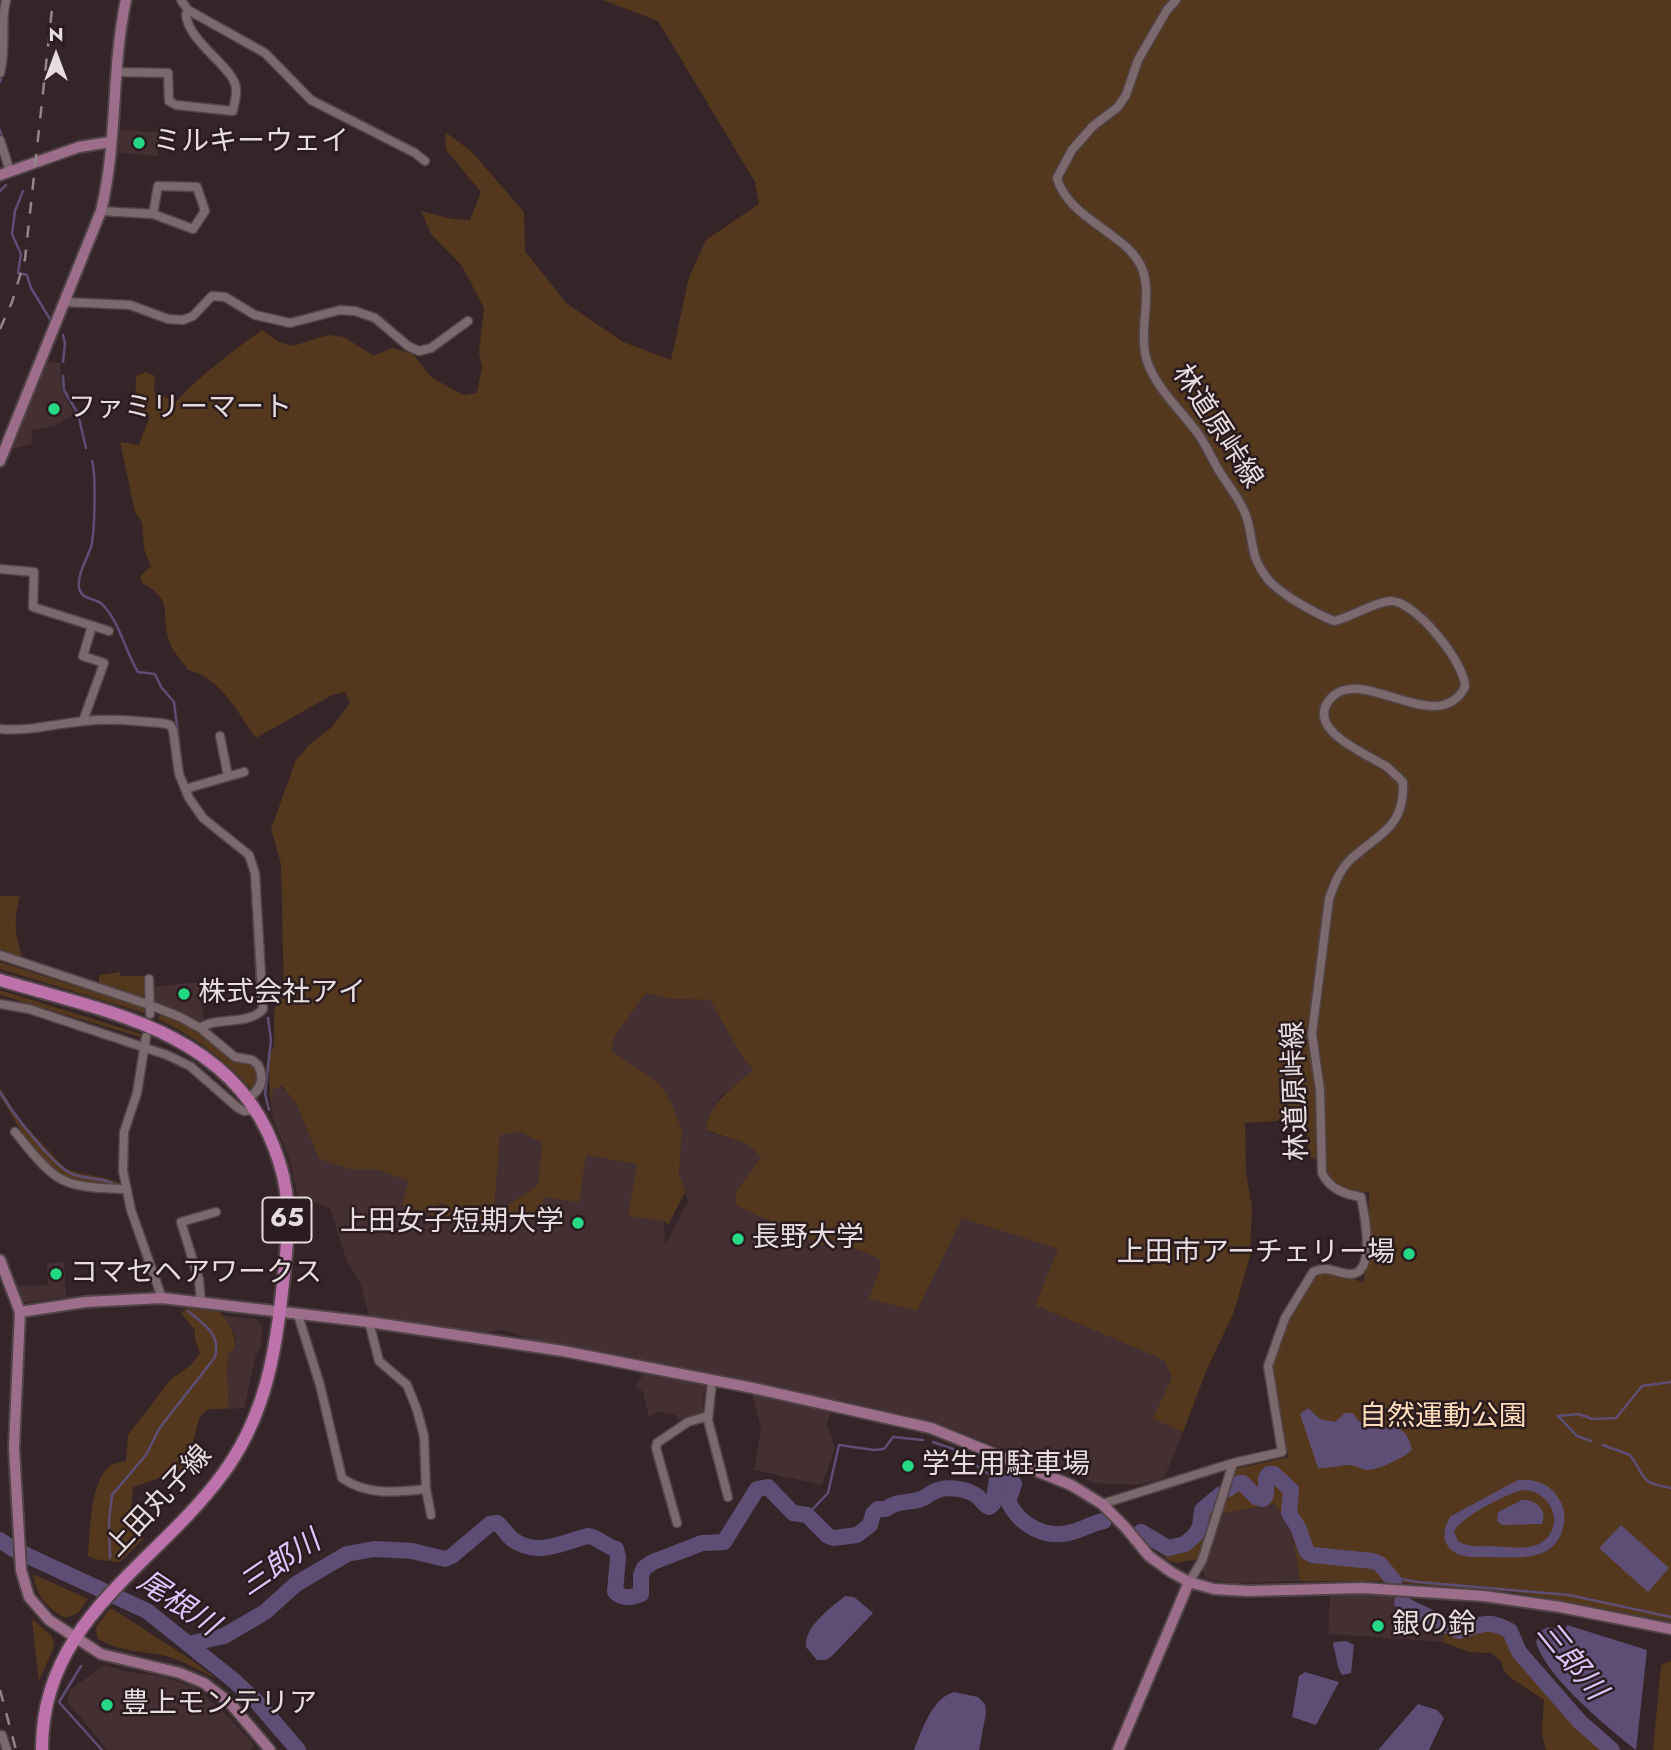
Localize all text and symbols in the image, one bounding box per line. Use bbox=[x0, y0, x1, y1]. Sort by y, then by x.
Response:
north arrow bbox=[21, 21, 91, 91]
text: N bbox=[48, 21, 64, 48]
place label: ミルキーウェイ bbox=[153, 126, 349, 160]
marker: ミルキーウェイ bbox=[131, 135, 147, 151]
street label: 林道原峠線 bbox=[1164, 359, 1268, 495]
place label: ファミリーマート bbox=[68, 392, 292, 426]
marker: ファミリーマート bbox=[46, 401, 62, 417]
place label: 株式会社アイ bbox=[198, 977, 366, 1011]
marker: 株式会社アイ bbox=[176, 986, 192, 1002]
street label: 林道原峠線 bbox=[1278, 1020, 1316, 1162]
road number: 65 bbox=[262, 1198, 312, 1242]
place label: 上田女子短期大学 bbox=[340, 1206, 564, 1240]
marker: 上田女子短期大学 bbox=[570, 1215, 586, 1231]
place label: 長野大学 bbox=[752, 1222, 864, 1256]
marker: 長野大学 bbox=[730, 1231, 746, 1247]
place label: 上田市アーチェリー場 bbox=[1117, 1237, 1395, 1271]
marker: 上田市アーチェリー場 bbox=[1401, 1246, 1417, 1262]
place label: コマセヘアワークス bbox=[70, 1257, 322, 1291]
marker: コマセヘアワークス bbox=[48, 1266, 64, 1282]
park label: 自然運動公園 bbox=[1359, 1401, 1527, 1435]
street label: 上田丸子線 bbox=[100, 1439, 220, 1565]
place label: 学生用駐車場 bbox=[922, 1449, 1090, 1483]
marker: 学生用駐車場 bbox=[900, 1458, 916, 1474]
water label: 三郎川 bbox=[234, 1525, 328, 1605]
water label: 尾根川 bbox=[130, 1565, 224, 1645]
place label: 銀の鈴 bbox=[1392, 1609, 1476, 1643]
water label: 三郎川 bbox=[1528, 1616, 1612, 1708]
marker: 銀の鈴 bbox=[1370, 1618, 1386, 1634]
place label: 豊上モンテリア bbox=[121, 1688, 317, 1722]
marker: 豊上モンテリア bbox=[99, 1697, 115, 1713]

